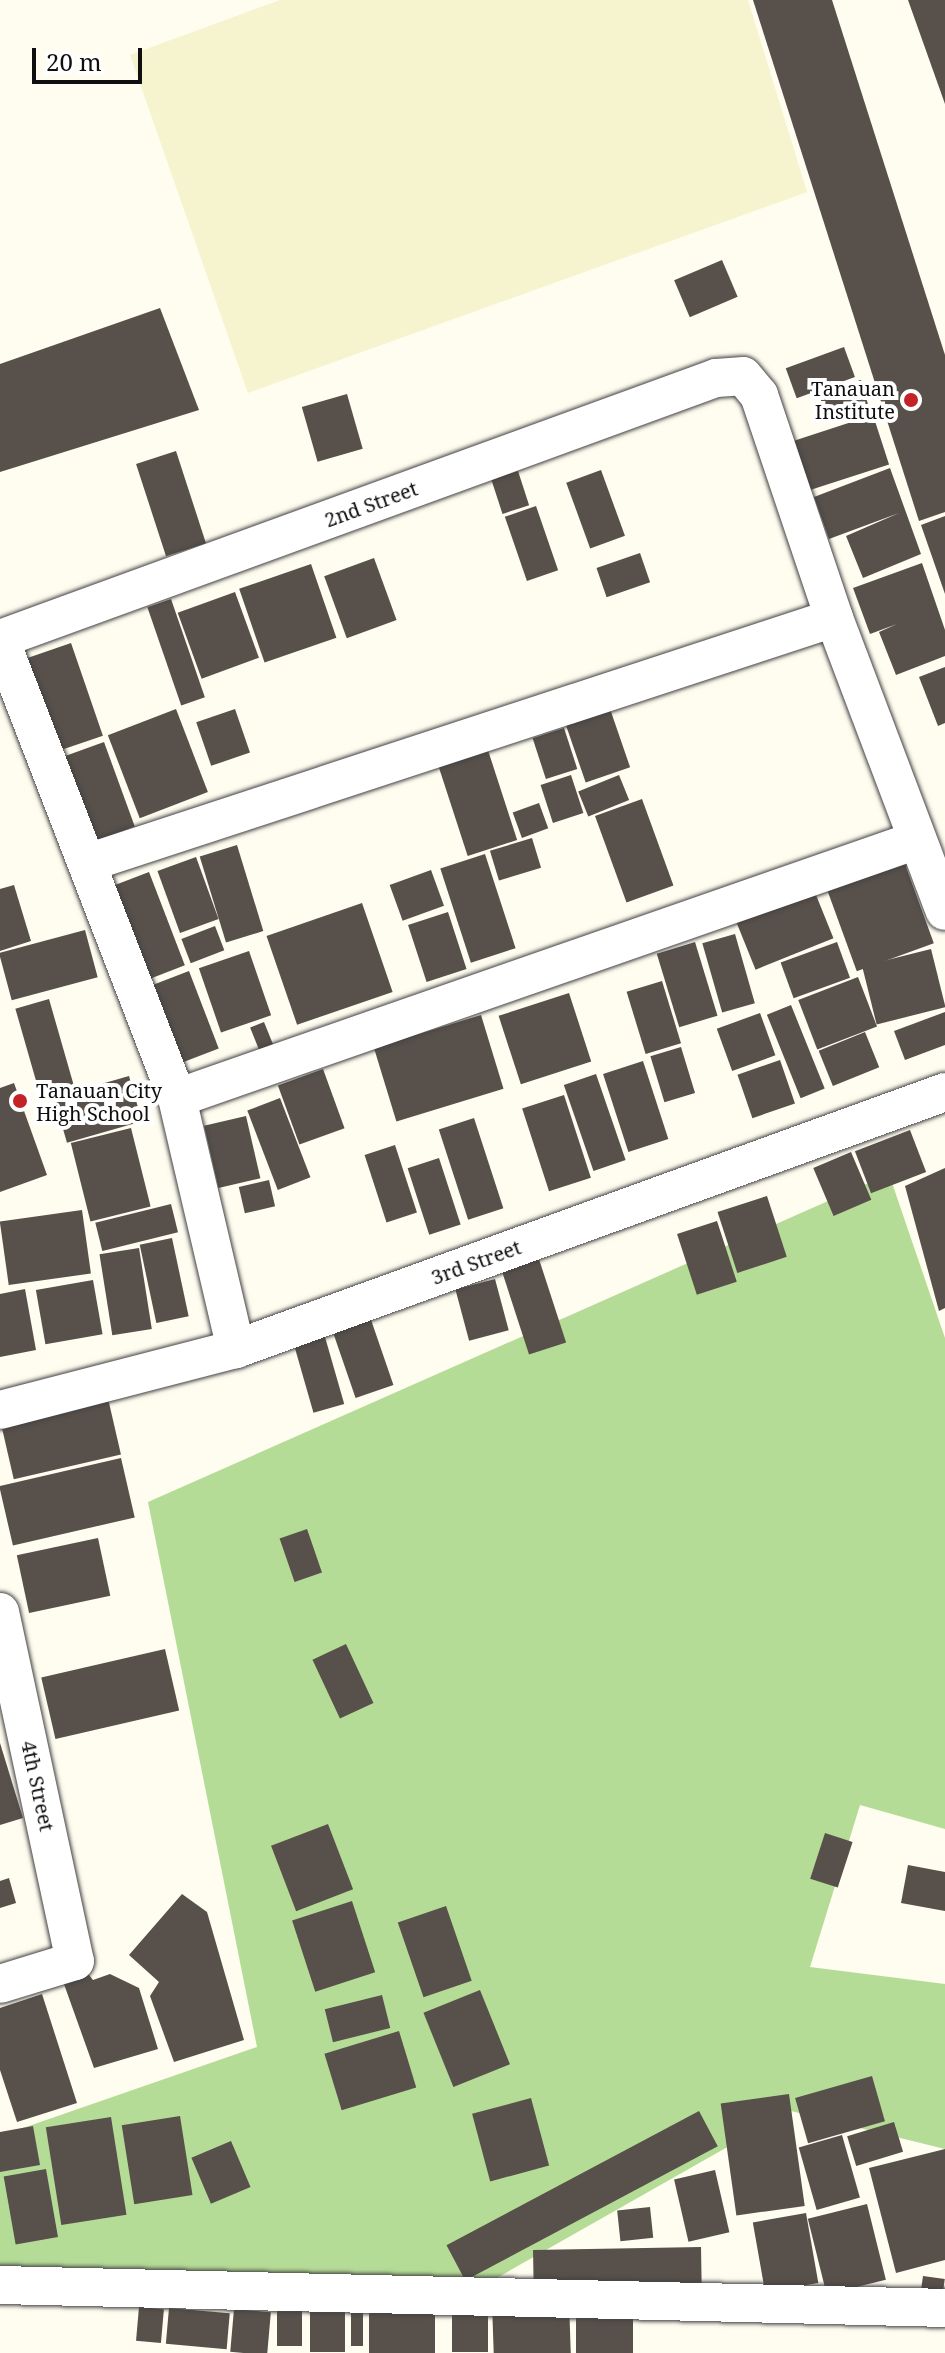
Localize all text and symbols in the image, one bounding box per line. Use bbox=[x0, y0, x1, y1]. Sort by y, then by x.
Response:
scale bar bbox=[36, 32, 146, 82]
text: 20 m bbox=[46, 45, 102, 78]
place label: Tanauan Institute bbox=[811, 376, 895, 423]
marker: Tanauan Institute bbox=[902, 391, 920, 409]
street label: 2nd Street bbox=[321, 476, 421, 532]
place label: Tanauan City High School bbox=[36, 1078, 162, 1125]
marker: Tanauan City High School bbox=[11, 1092, 29, 1110]
street label: 3rd Street bbox=[428, 1235, 524, 1289]
street label: 4th Street bbox=[17, 1739, 59, 1833]

